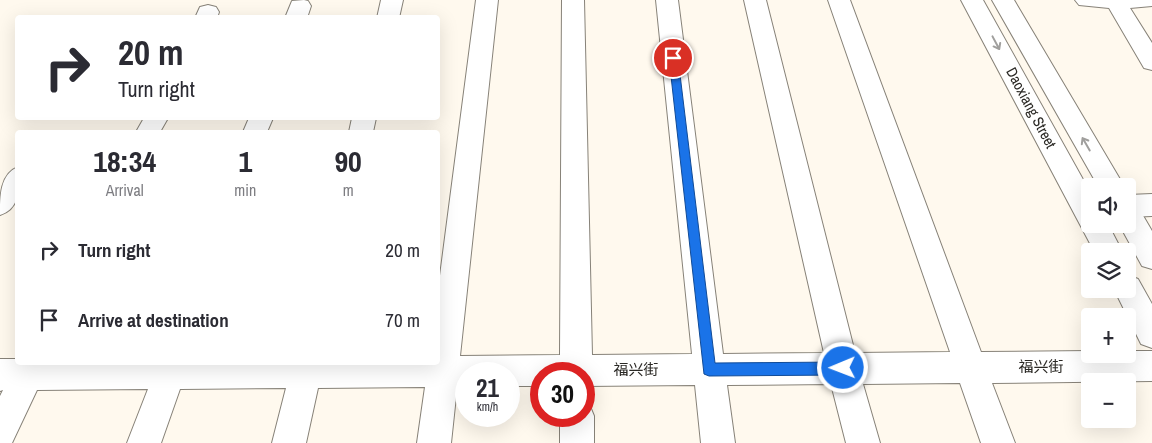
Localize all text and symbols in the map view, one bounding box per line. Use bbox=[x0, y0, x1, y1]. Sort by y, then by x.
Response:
text: 20 m bbox=[118, 29, 183, 76]
icon: right bbox=[35, 35, 100, 100]
one-way arrow bbox=[992, 35, 1001, 50]
pin bbox=[652, 37, 694, 79]
icon: arrive bbox=[659, 44, 687, 72]
street label: Daoxiang Street bbox=[1001, 64, 1062, 152]
text: Turn right bbox=[118, 74, 195, 104]
one-way arrow bbox=[1081, 137, 1091, 152]
text: 18:34 bbox=[93, 141, 156, 181]
text: 1 bbox=[238, 141, 252, 181]
text: 90 bbox=[334, 141, 362, 181]
map controls bbox=[1081, 178, 1136, 428]
button: sound bbox=[1081, 178, 1136, 233]
text: Arrival bbox=[106, 179, 144, 201]
text: min bbox=[234, 179, 256, 201]
text: m bbox=[343, 179, 354, 201]
icon: right bbox=[35, 236, 63, 264]
text: Turn right bbox=[78, 237, 150, 263]
text: 20 m bbox=[385, 237, 420, 263]
button: layers bbox=[1081, 243, 1136, 298]
icon: arrive bbox=[35, 306, 63, 334]
text: Arrive at destination bbox=[78, 307, 229, 333]
text: 70 m bbox=[385, 307, 420, 333]
button: + bbox=[1081, 308, 1136, 363]
position arrow bbox=[816, 341, 868, 393]
street label: 福兴街 bbox=[1018, 356, 1064, 377]
street label: 福兴街 bbox=[613, 359, 659, 380]
speed limit sign: 30 bbox=[530, 362, 595, 427]
text: 21 bbox=[476, 371, 499, 405]
button: − bbox=[1081, 373, 1136, 428]
text: km/h bbox=[477, 399, 498, 415]

